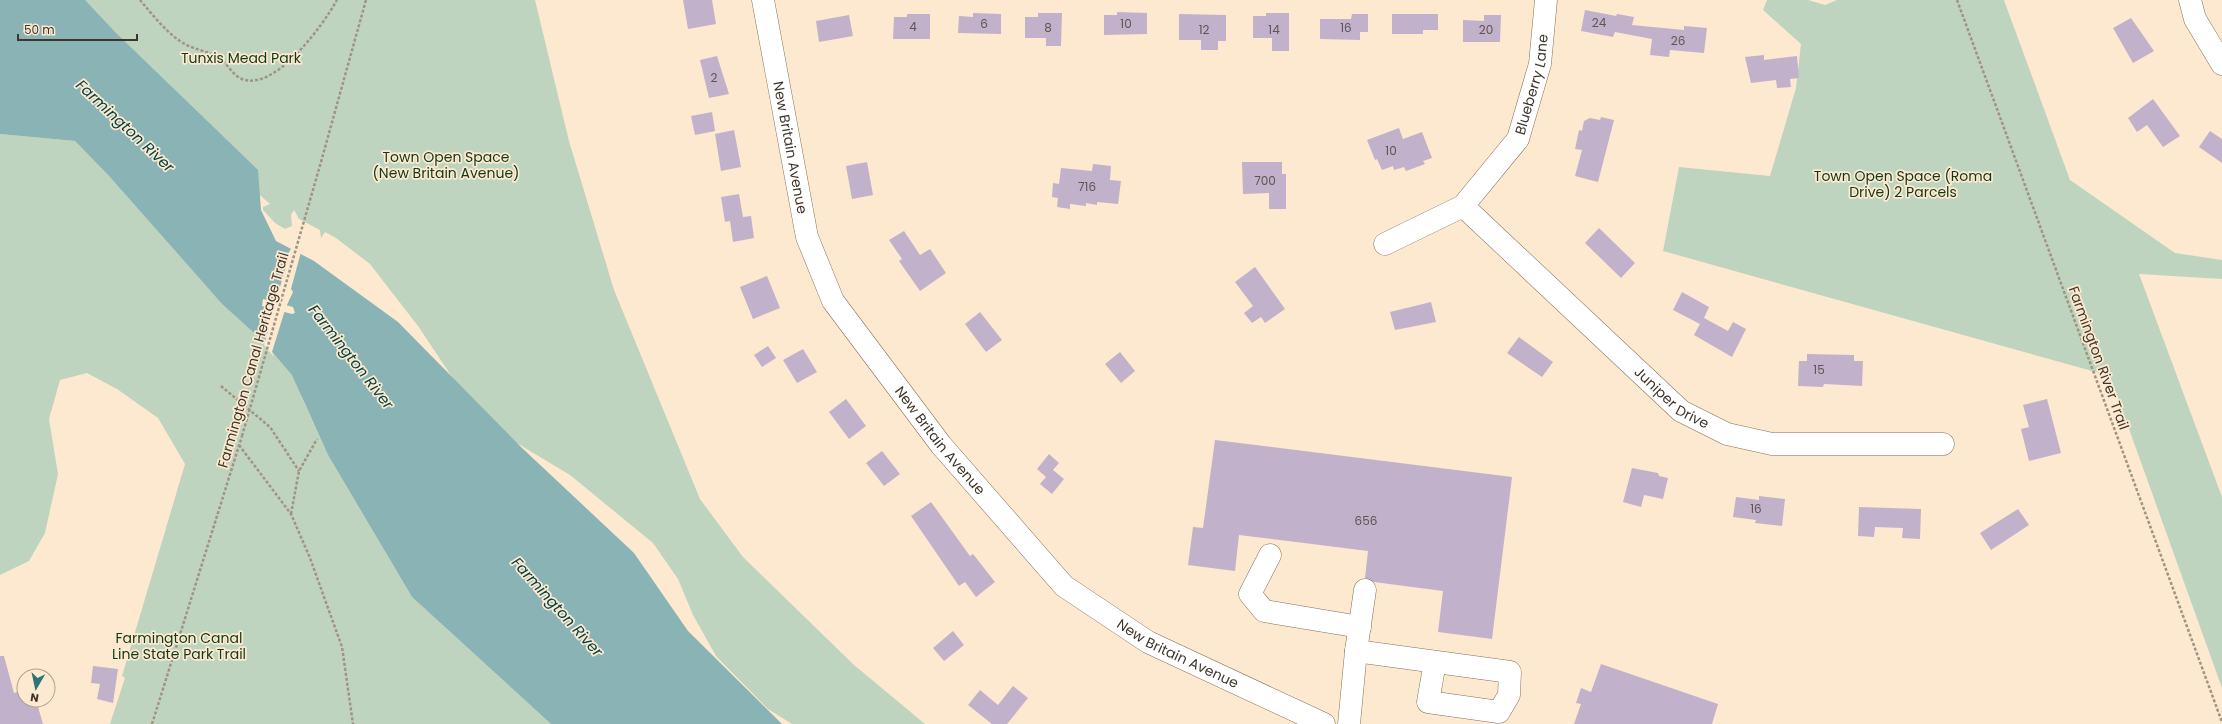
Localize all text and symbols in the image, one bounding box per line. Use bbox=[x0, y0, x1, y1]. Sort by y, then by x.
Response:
house number: 24 bbox=[1592, 14, 1607, 31]
house number: 6 bbox=[980, 15, 988, 32]
house number: 10 bbox=[1120, 15, 1132, 32]
scale bar bbox=[18, 16, 137, 42]
house number: 4 bbox=[909, 18, 917, 35]
house number: 8 bbox=[1044, 19, 1052, 36]
house number: 16 bbox=[1340, 19, 1352, 36]
text: 50 m bbox=[24, 21, 55, 38]
house number: 12 bbox=[1199, 21, 1209, 38]
house number: 14 bbox=[1268, 21, 1280, 38]
house number: 20 bbox=[1479, 21, 1493, 38]
house number: 26 bbox=[1671, 32, 1685, 49]
street label: Blueberry Lane bbox=[1510, 33, 1553, 137]
park label: Tunxis Mead Park bbox=[181, 48, 302, 68]
house number: 2 bbox=[711, 69, 718, 86]
water label: Farmington River bbox=[72, 74, 179, 177]
street label: New Britain Avenue bbox=[768, 80, 813, 216]
house number: 10 bbox=[1385, 142, 1397, 159]
park label: Town Open Space (New Britain Avenue) bbox=[373, 147, 519, 183]
park label: Town Open Space (Roma Drive) 2 Parcels bbox=[1814, 166, 1992, 202]
house number: 700 bbox=[1254, 172, 1276, 189]
house number: 716 bbox=[1078, 178, 1096, 195]
street label: Farmington Canal Heritage Trail bbox=[213, 250, 293, 470]
street label: Farmington River Trail bbox=[2064, 283, 2134, 433]
water label: Farmington River bbox=[304, 300, 399, 414]
house number: 15 bbox=[1813, 361, 1825, 378]
street label: Juniper Drive bbox=[1630, 362, 1713, 434]
street label: New Britain Avenue bbox=[890, 382, 990, 499]
house number: 16 bbox=[1750, 500, 1762, 517]
house number: 656 bbox=[1355, 512, 1377, 529]
water label: Farmington River bbox=[507, 552, 608, 661]
street label: New Britain Avenue bbox=[1113, 614, 1242, 693]
park label: Farmington Canal Line State Park Trail bbox=[112, 628, 246, 664]
north arrow bbox=[16, 668, 56, 708]
text: N bbox=[29, 689, 40, 706]

